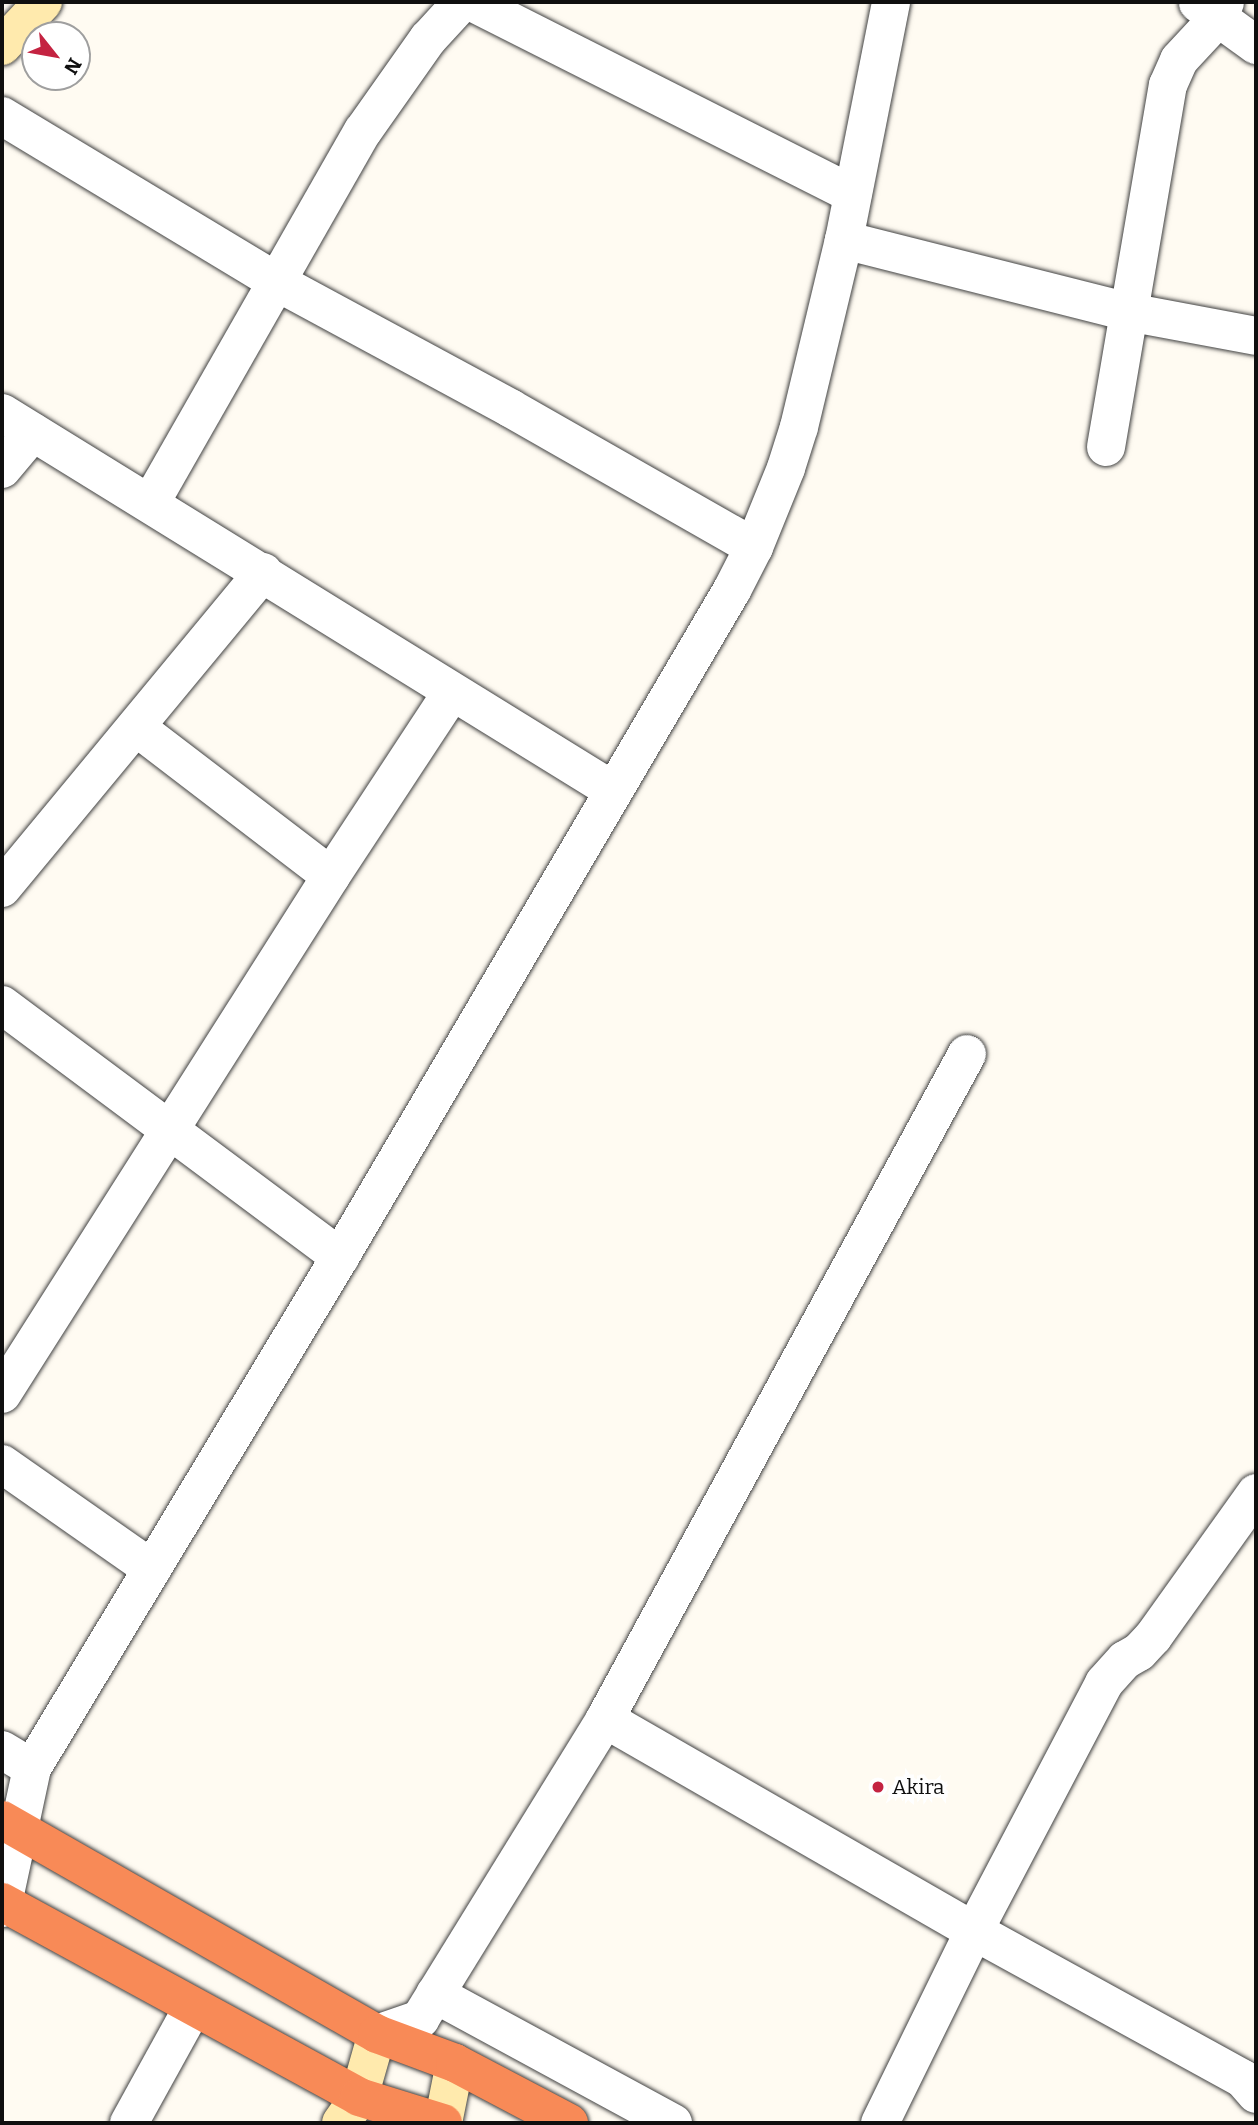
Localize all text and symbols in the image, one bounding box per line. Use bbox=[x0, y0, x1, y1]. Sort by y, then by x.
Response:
north arrow bbox=[21, 21, 91, 91]
text: N bbox=[59, 54, 86, 78]
place label: Akira bbox=[892, 1774, 945, 1800]
marker: Akira bbox=[870, 1779, 886, 1795]

